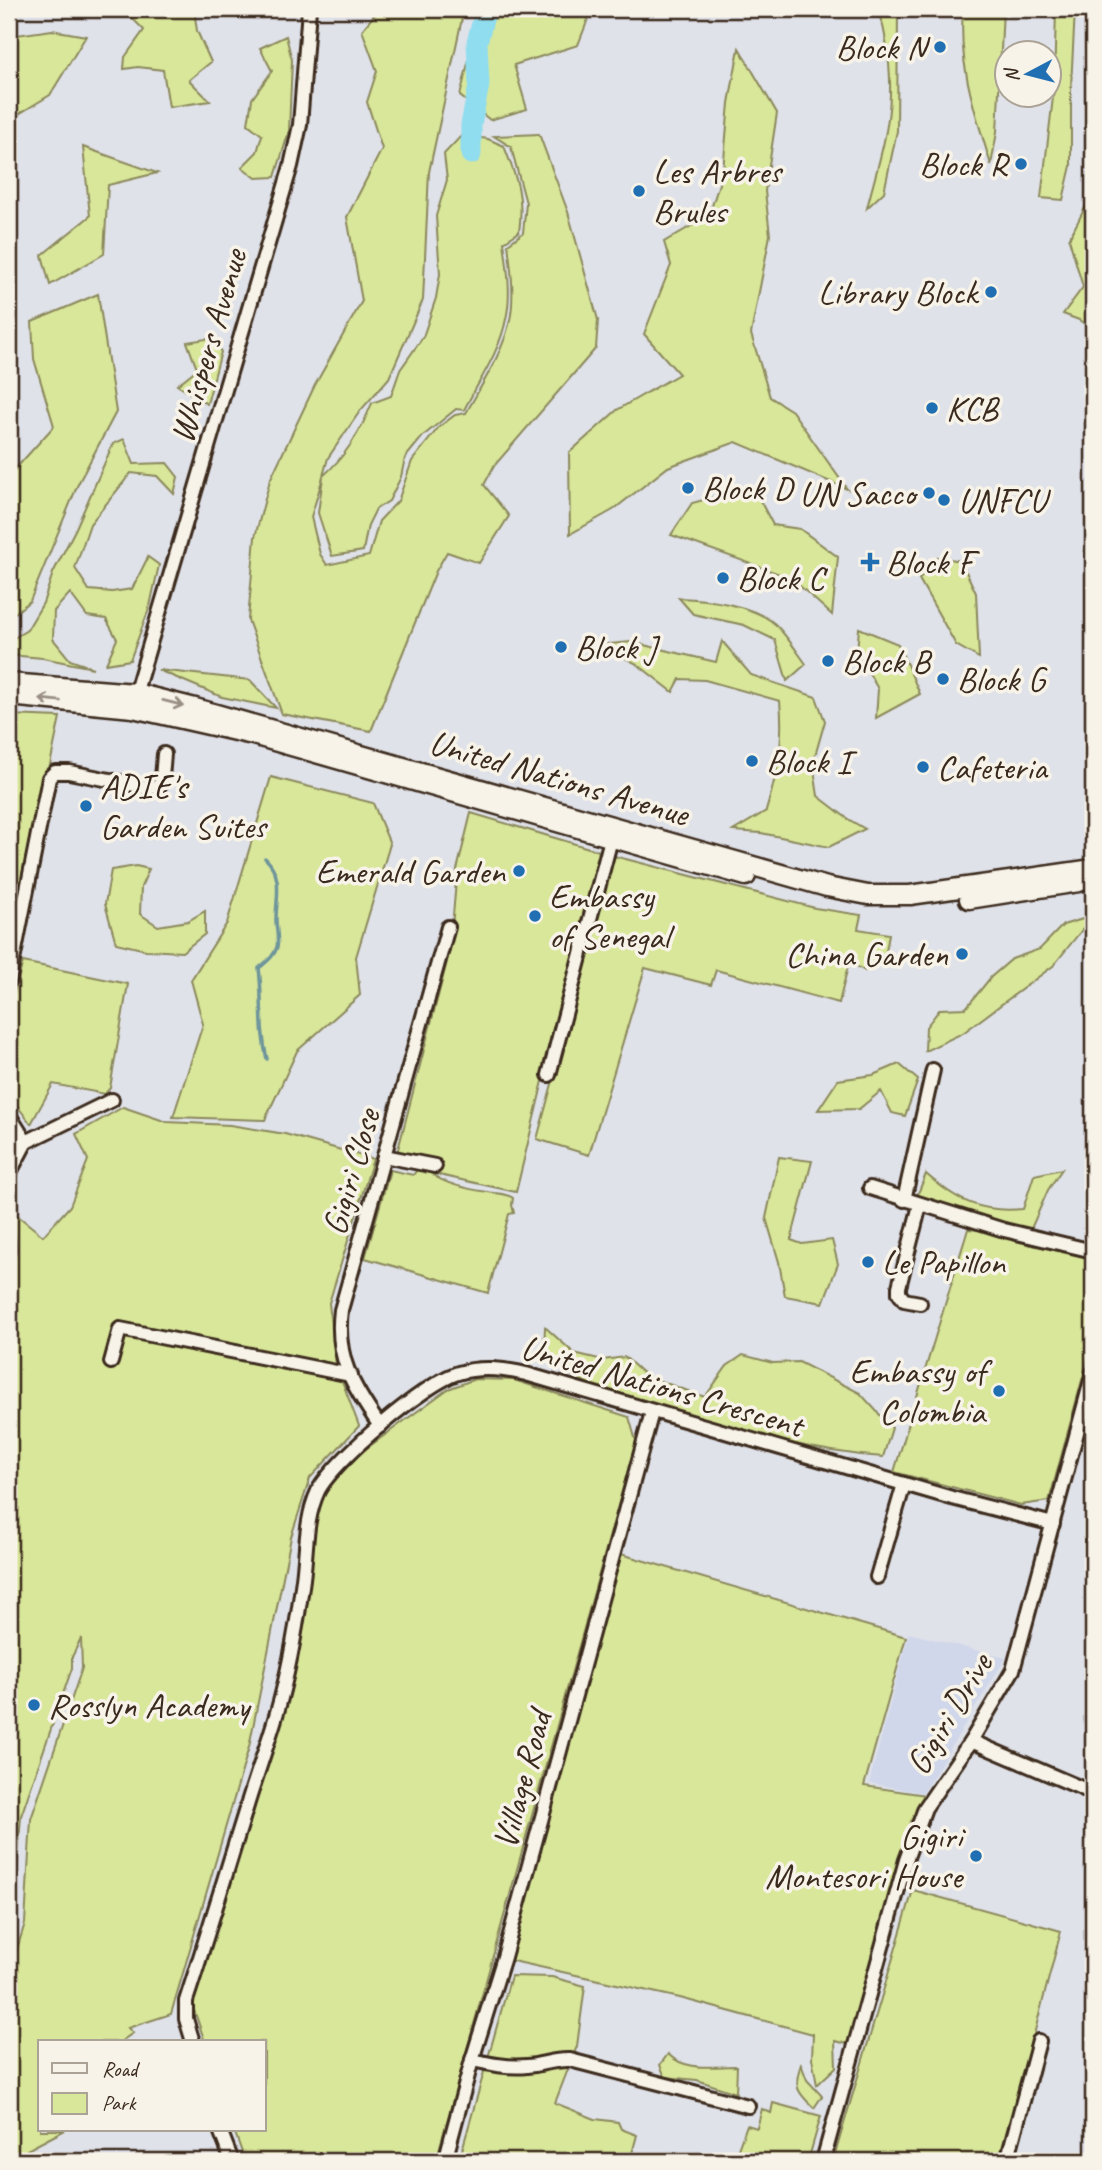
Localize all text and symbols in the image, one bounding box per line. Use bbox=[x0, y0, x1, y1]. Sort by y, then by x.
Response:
place label: Block N bbox=[836, 25, 931, 70]
north arrow bbox=[993, 38, 1064, 108]
marker: Block N bbox=[932, 39, 948, 55]
text: N bbox=[999, 65, 1025, 83]
place label: Block R bbox=[919, 142, 1011, 187]
place label: Les Arbres Brules bbox=[653, 149, 784, 234]
marker: Block R bbox=[1013, 156, 1029, 172]
marker: Les Arbres Brules bbox=[631, 183, 647, 199]
street label: Whispers Avenue bbox=[159, 242, 258, 448]
place label: Library Block bbox=[818, 270, 980, 315]
marker: Library Block bbox=[983, 284, 999, 300]
place label: KCB bbox=[946, 386, 1001, 431]
marker: KCB bbox=[924, 400, 940, 416]
place label: Block D bbox=[702, 466, 795, 511]
place label: UN Sacco bbox=[799, 471, 919, 516]
place label: UNFCU bbox=[958, 478, 1051, 523]
marker: Block D bbox=[680, 480, 696, 496]
marker: UN Sacco bbox=[921, 485, 937, 501]
marker: UNFCU bbox=[936, 492, 952, 508]
place label: Block F bbox=[886, 540, 980, 585]
marker: Block F bbox=[860, 552, 880, 572]
place label: Block C bbox=[737, 556, 828, 601]
marker: Block C bbox=[715, 570, 731, 586]
place label: Block J bbox=[575, 625, 661, 670]
marker: Block J bbox=[553, 639, 569, 655]
place label: Block B bbox=[842, 639, 933, 684]
marker: Block B bbox=[820, 653, 836, 669]
place label: Block G bbox=[957, 657, 1048, 702]
marker: Block G bbox=[935, 671, 951, 687]
one-way arrow bbox=[39, 693, 61, 706]
one-way arrow bbox=[162, 697, 184, 710]
street label: United Nations Avenue bbox=[425, 720, 696, 837]
place label: Block I bbox=[766, 739, 858, 784]
place label: Cafeteria bbox=[937, 745, 1048, 790]
marker: Block I bbox=[744, 753, 760, 769]
marker: Cafeteria bbox=[915, 759, 931, 775]
place label: ADIE's Garden Suites bbox=[100, 764, 269, 849]
marker: ADIE's Garden Suites bbox=[78, 798, 94, 814]
place label: Emerald Garden bbox=[316, 849, 506, 894]
marker: Emerald Garden bbox=[511, 863, 527, 879]
place label: Embassy of Senegal bbox=[549, 874, 675, 959]
marker: Embassy of Senegal bbox=[527, 908, 543, 924]
place label: China Garden bbox=[785, 932, 948, 977]
marker: China Garden bbox=[954, 946, 970, 962]
street label: Gigiri Close bbox=[312, 1101, 391, 1240]
place label: Le Papillon bbox=[882, 1240, 1006, 1285]
marker: Le Papillon bbox=[860, 1254, 876, 1270]
street label: United Nations Crescent bbox=[516, 1324, 811, 1449]
place label: Embassy of Colombia bbox=[850, 1349, 993, 1434]
marker: Embassy of Colombia bbox=[991, 1383, 1007, 1399]
street label: Gigiri Drive bbox=[895, 1643, 1004, 1783]
place label: Rosslyn Academy bbox=[48, 1683, 252, 1728]
marker: Rosslyn Academy bbox=[26, 1697, 42, 1713]
street label: Village Road bbox=[482, 1701, 563, 1854]
place label: Gigiri Montesori House bbox=[765, 1814, 966, 1899]
marker: Gigiri Montesori House bbox=[968, 1848, 984, 1864]
legend bbox=[38, 2040, 266, 2132]
text: Road bbox=[102, 2056, 141, 2082]
text: Park bbox=[102, 2090, 137, 2116]

